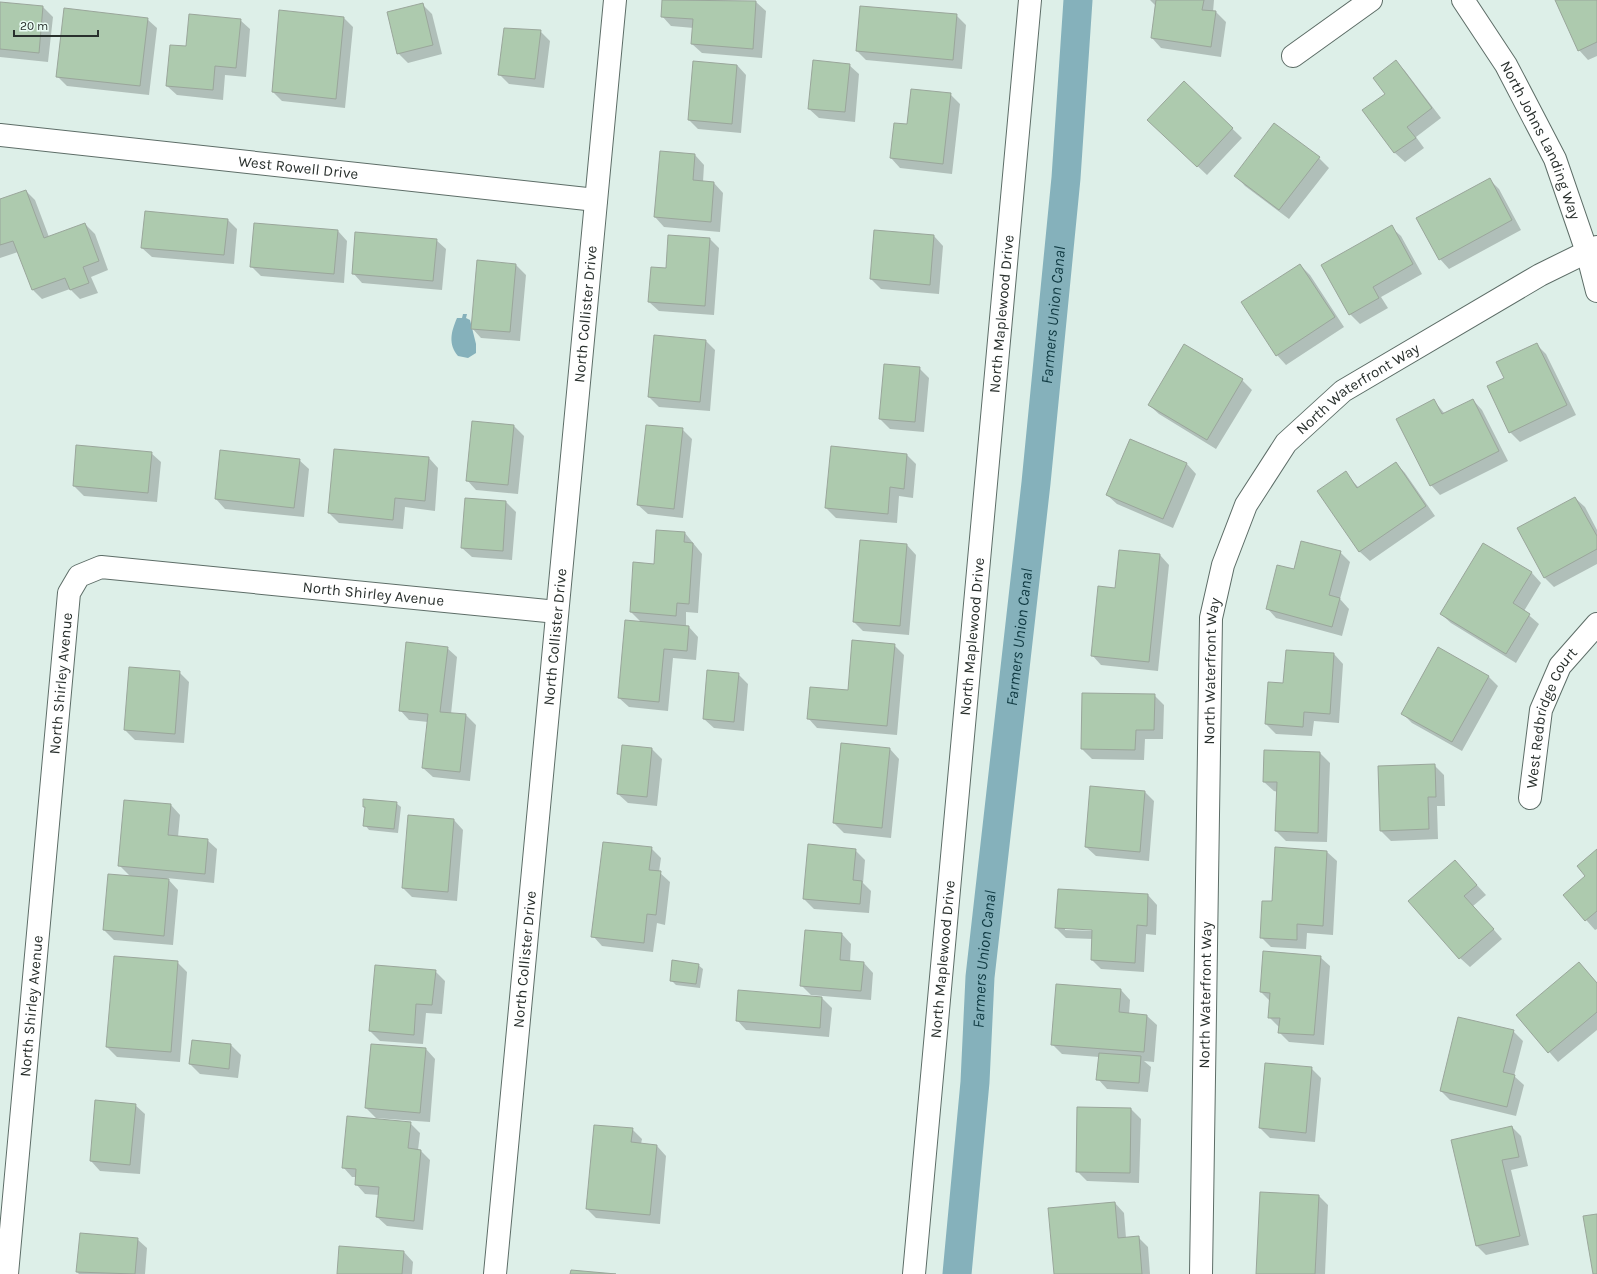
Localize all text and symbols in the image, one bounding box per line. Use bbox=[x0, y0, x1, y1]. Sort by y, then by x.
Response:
scale bar bbox=[14, 12, 98, 38]
text: 20 m bbox=[20, 19, 48, 33]
street label: North Johns Landing Way bbox=[1496, 58, 1584, 222]
street label: West Rowell Drive bbox=[237, 152, 359, 183]
street label: North Maplewood Drive bbox=[985, 234, 1018, 394]
street label: North Collister Drive bbox=[570, 245, 601, 384]
water label: Farmers Union Canal bbox=[1036, 245, 1069, 385]
street label: North Waterfront Way bbox=[1292, 339, 1423, 438]
street label: North Maplewood Drive bbox=[956, 557, 988, 716]
street label: North Collister Drive bbox=[540, 567, 570, 706]
water label: Farmers Union Canal bbox=[1001, 567, 1036, 707]
street label: North Shirley Avenue bbox=[302, 578, 445, 610]
street label: North Waterfront Way bbox=[1200, 596, 1224, 745]
street label: North Shirley Avenue bbox=[45, 612, 76, 755]
street label: West Redbridge Court bbox=[1522, 644, 1581, 789]
street label: North Maplewood Drive bbox=[926, 879, 959, 1039]
water label: Farmers Union Canal bbox=[968, 889, 999, 1029]
street label: North Collister Drive bbox=[509, 890, 540, 1029]
street label: North Waterfront Way bbox=[1195, 921, 1215, 1069]
street label: North Shirley Avenue bbox=[16, 935, 47, 1078]

